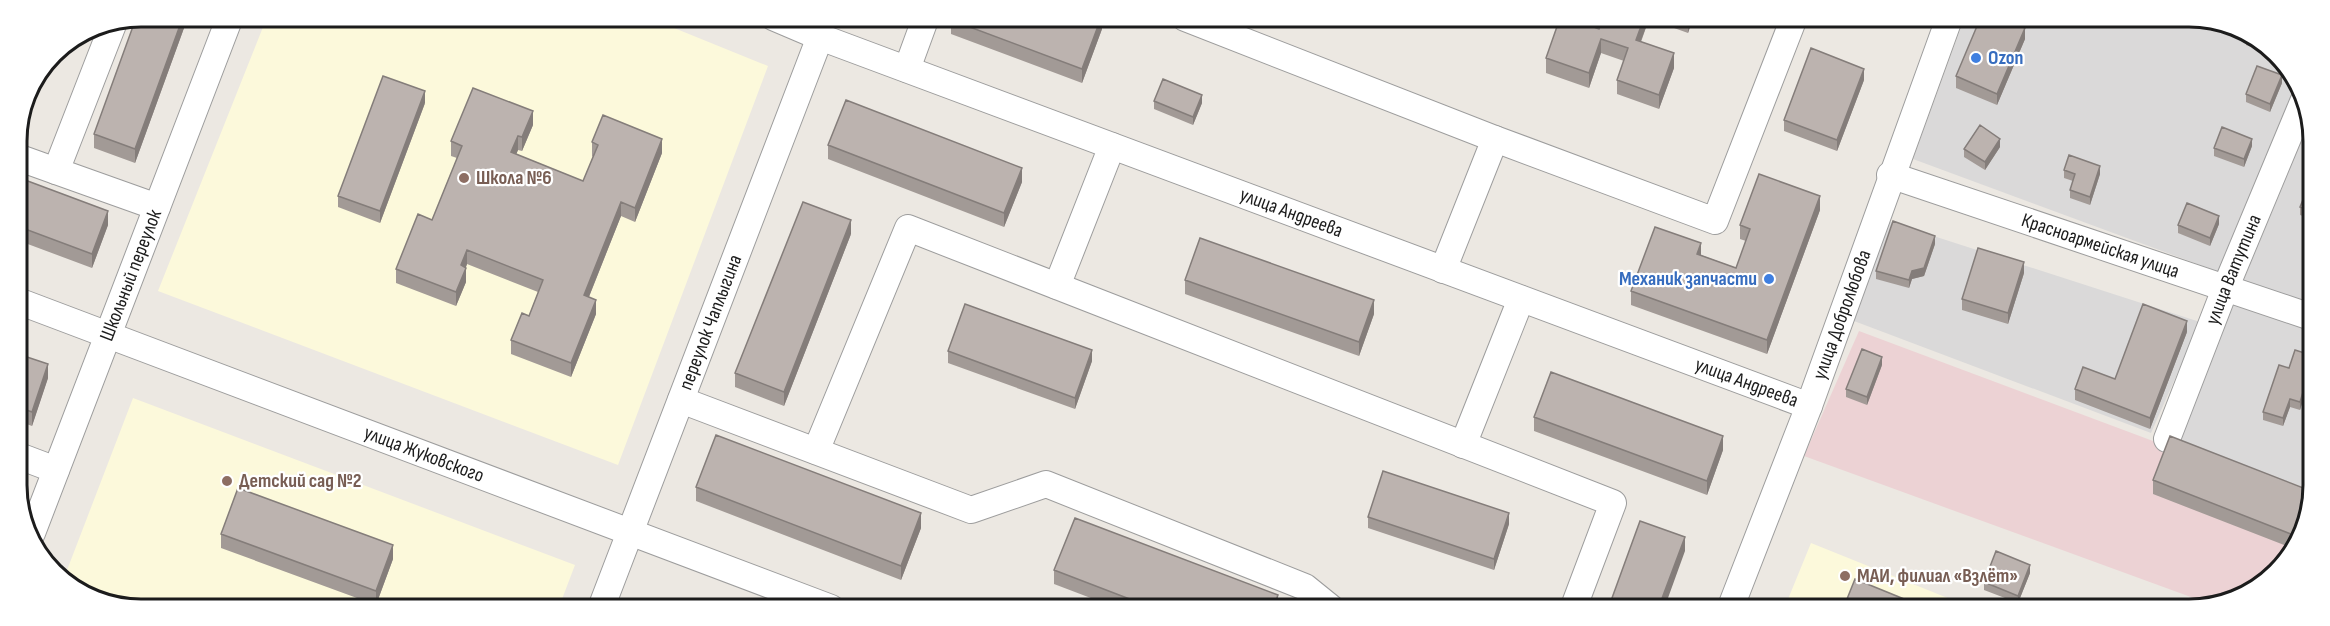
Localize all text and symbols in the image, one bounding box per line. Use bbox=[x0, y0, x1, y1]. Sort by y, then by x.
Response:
place label: Ozon bbox=[1988, 46, 2023, 70]
marker: Ozon bbox=[1969, 51, 1983, 65]
place label: Школа №6 bbox=[476, 166, 552, 190]
marker: Школа №6 bbox=[457, 171, 471, 185]
street label: улица Андреева bbox=[1236, 183, 1346, 243]
street label: Школьный переулок bbox=[95, 206, 167, 344]
street label: Красноармейская улица bbox=[2018, 208, 2182, 284]
street label: улица Ватутина bbox=[2200, 211, 2267, 328]
street label: улица Добролюбова bbox=[1808, 247, 1876, 383]
street label: переулок Чаплыгина bbox=[674, 251, 747, 393]
place label: Механик запчасти bbox=[1619, 267, 1757, 291]
marker: Механик запчасти bbox=[1762, 272, 1776, 286]
street label: улица Андреева bbox=[1692, 353, 1801, 413]
street label: улица Жуковского bbox=[361, 421, 487, 488]
place label: Детский сад №2 bbox=[239, 469, 362, 493]
marker: Детский сад №2 bbox=[220, 474, 234, 488]
place label: МАИ, филиал «Взлёт» bbox=[1857, 564, 2018, 588]
marker: МАИ, филиал «Взлёт» bbox=[1838, 569, 1852, 583]

